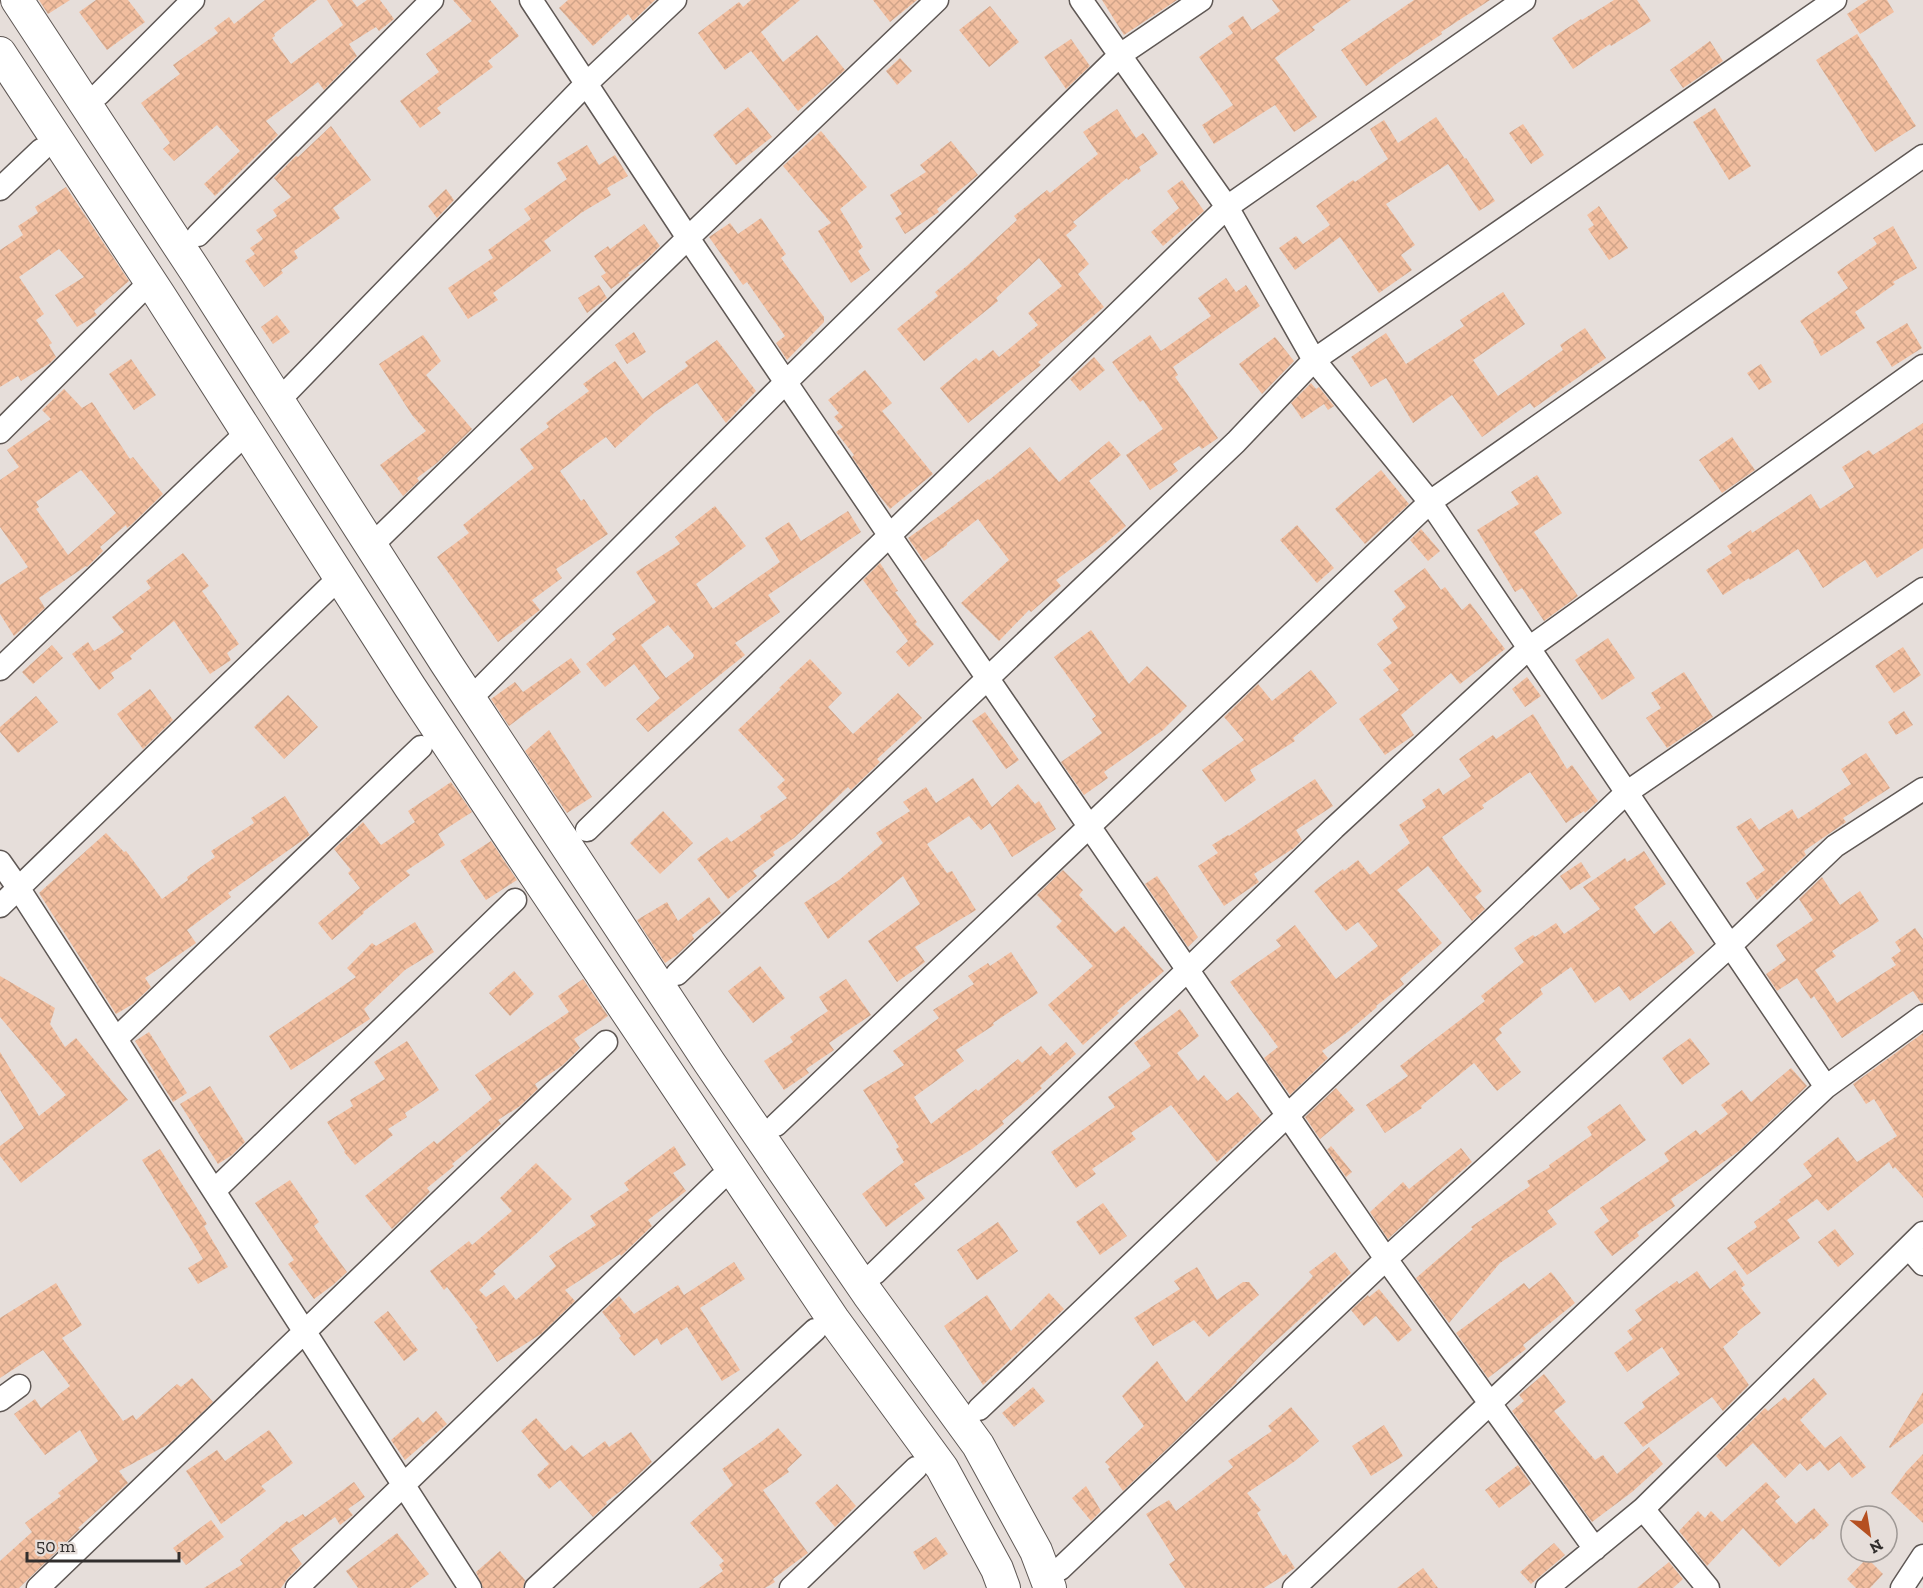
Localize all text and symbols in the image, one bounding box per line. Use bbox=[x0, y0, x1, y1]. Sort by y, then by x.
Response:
north arrow bbox=[1839, 1504, 1899, 1564]
scale bar bbox=[27, 1525, 178, 1563]
text: 50 m bbox=[36, 1535, 76, 1557]
text: N bbox=[1866, 1535, 1886, 1558]

